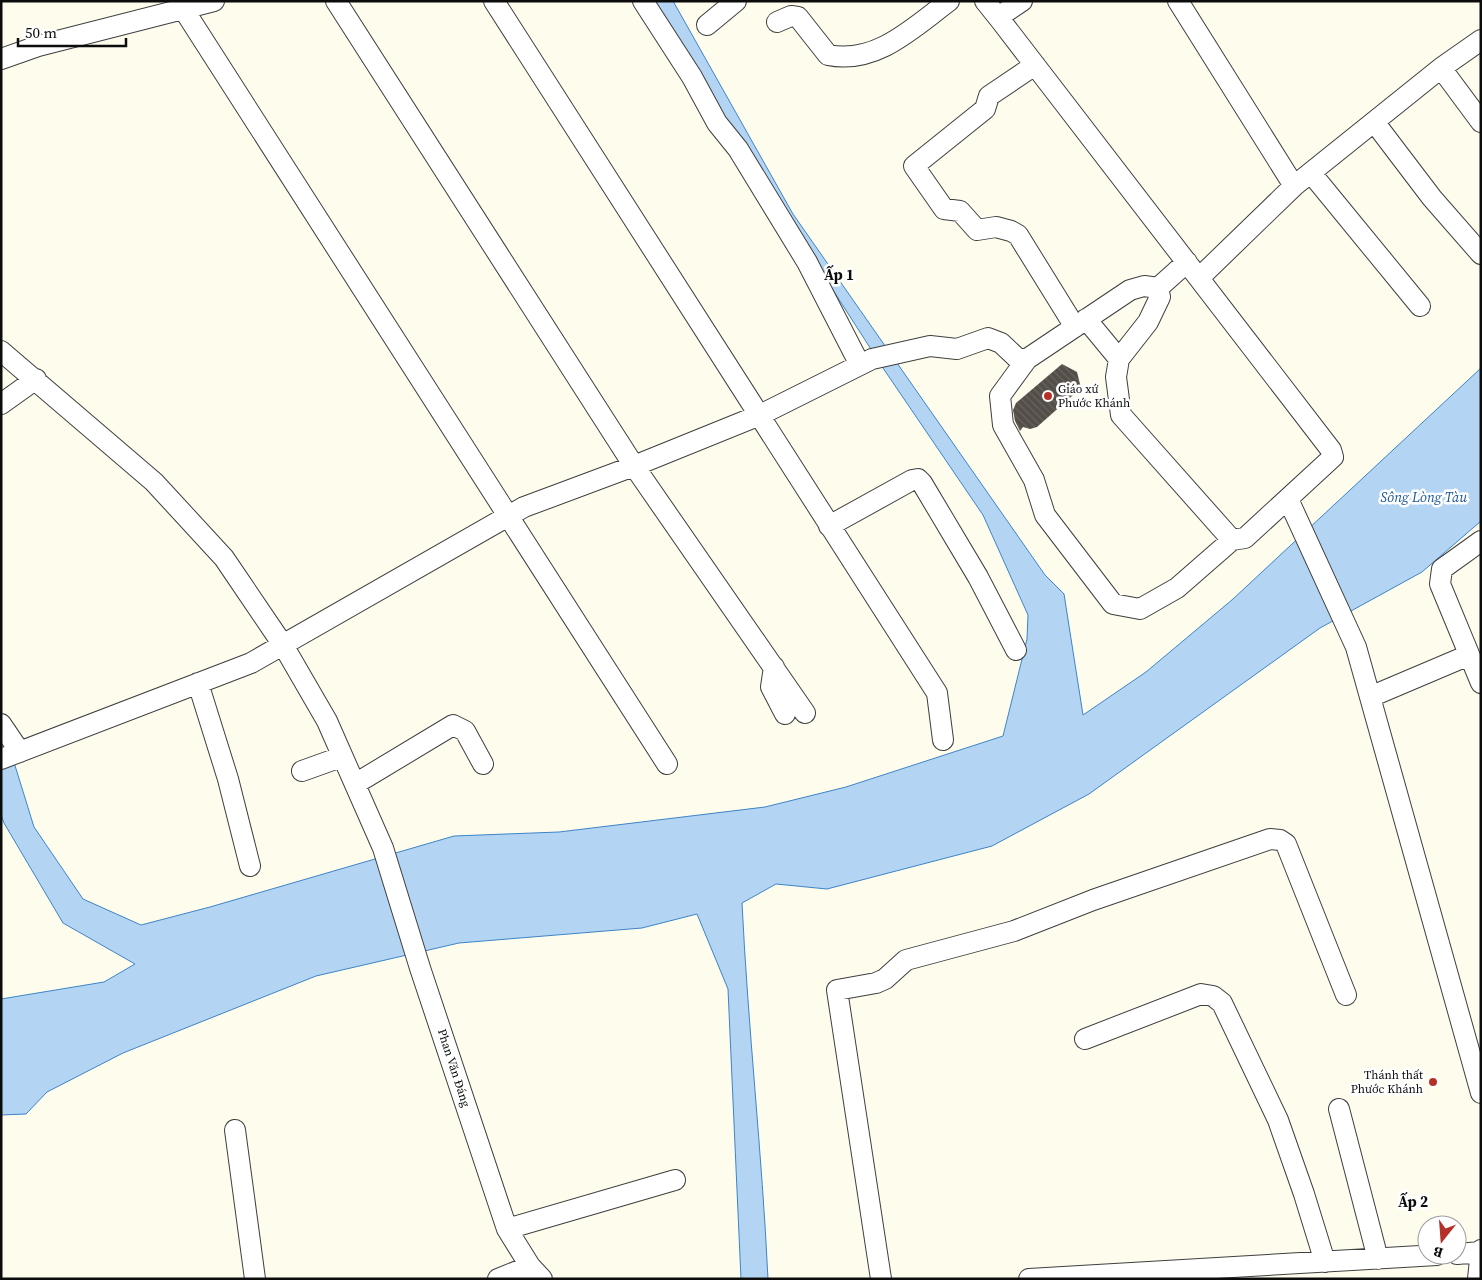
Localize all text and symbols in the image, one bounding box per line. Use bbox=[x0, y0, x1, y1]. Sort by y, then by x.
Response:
scale bar bbox=[18, 15, 125, 47]
text: 50 m bbox=[25, 22, 57, 43]
district label: Ấp 1 bbox=[824, 264, 854, 285]
place label: Giáo xứ Phước Khánh bbox=[1058, 381, 1130, 411]
marker: Giáo xứ Phước Khánh bbox=[1042, 390, 1054, 402]
water label: Sông Lòng Tàu bbox=[1381, 487, 1467, 507]
street label: Phan Văn Đáng bbox=[434, 1027, 474, 1109]
place label: Thánh thất Phước Khánh bbox=[1351, 1067, 1423, 1097]
marker: Thánh thất Phước Khánh bbox=[1427, 1076, 1439, 1088]
district label: Ấp 2 bbox=[1398, 1191, 1428, 1212]
north arrow bbox=[1417, 1215, 1467, 1265]
text: B bbox=[1431, 1242, 1445, 1263]

